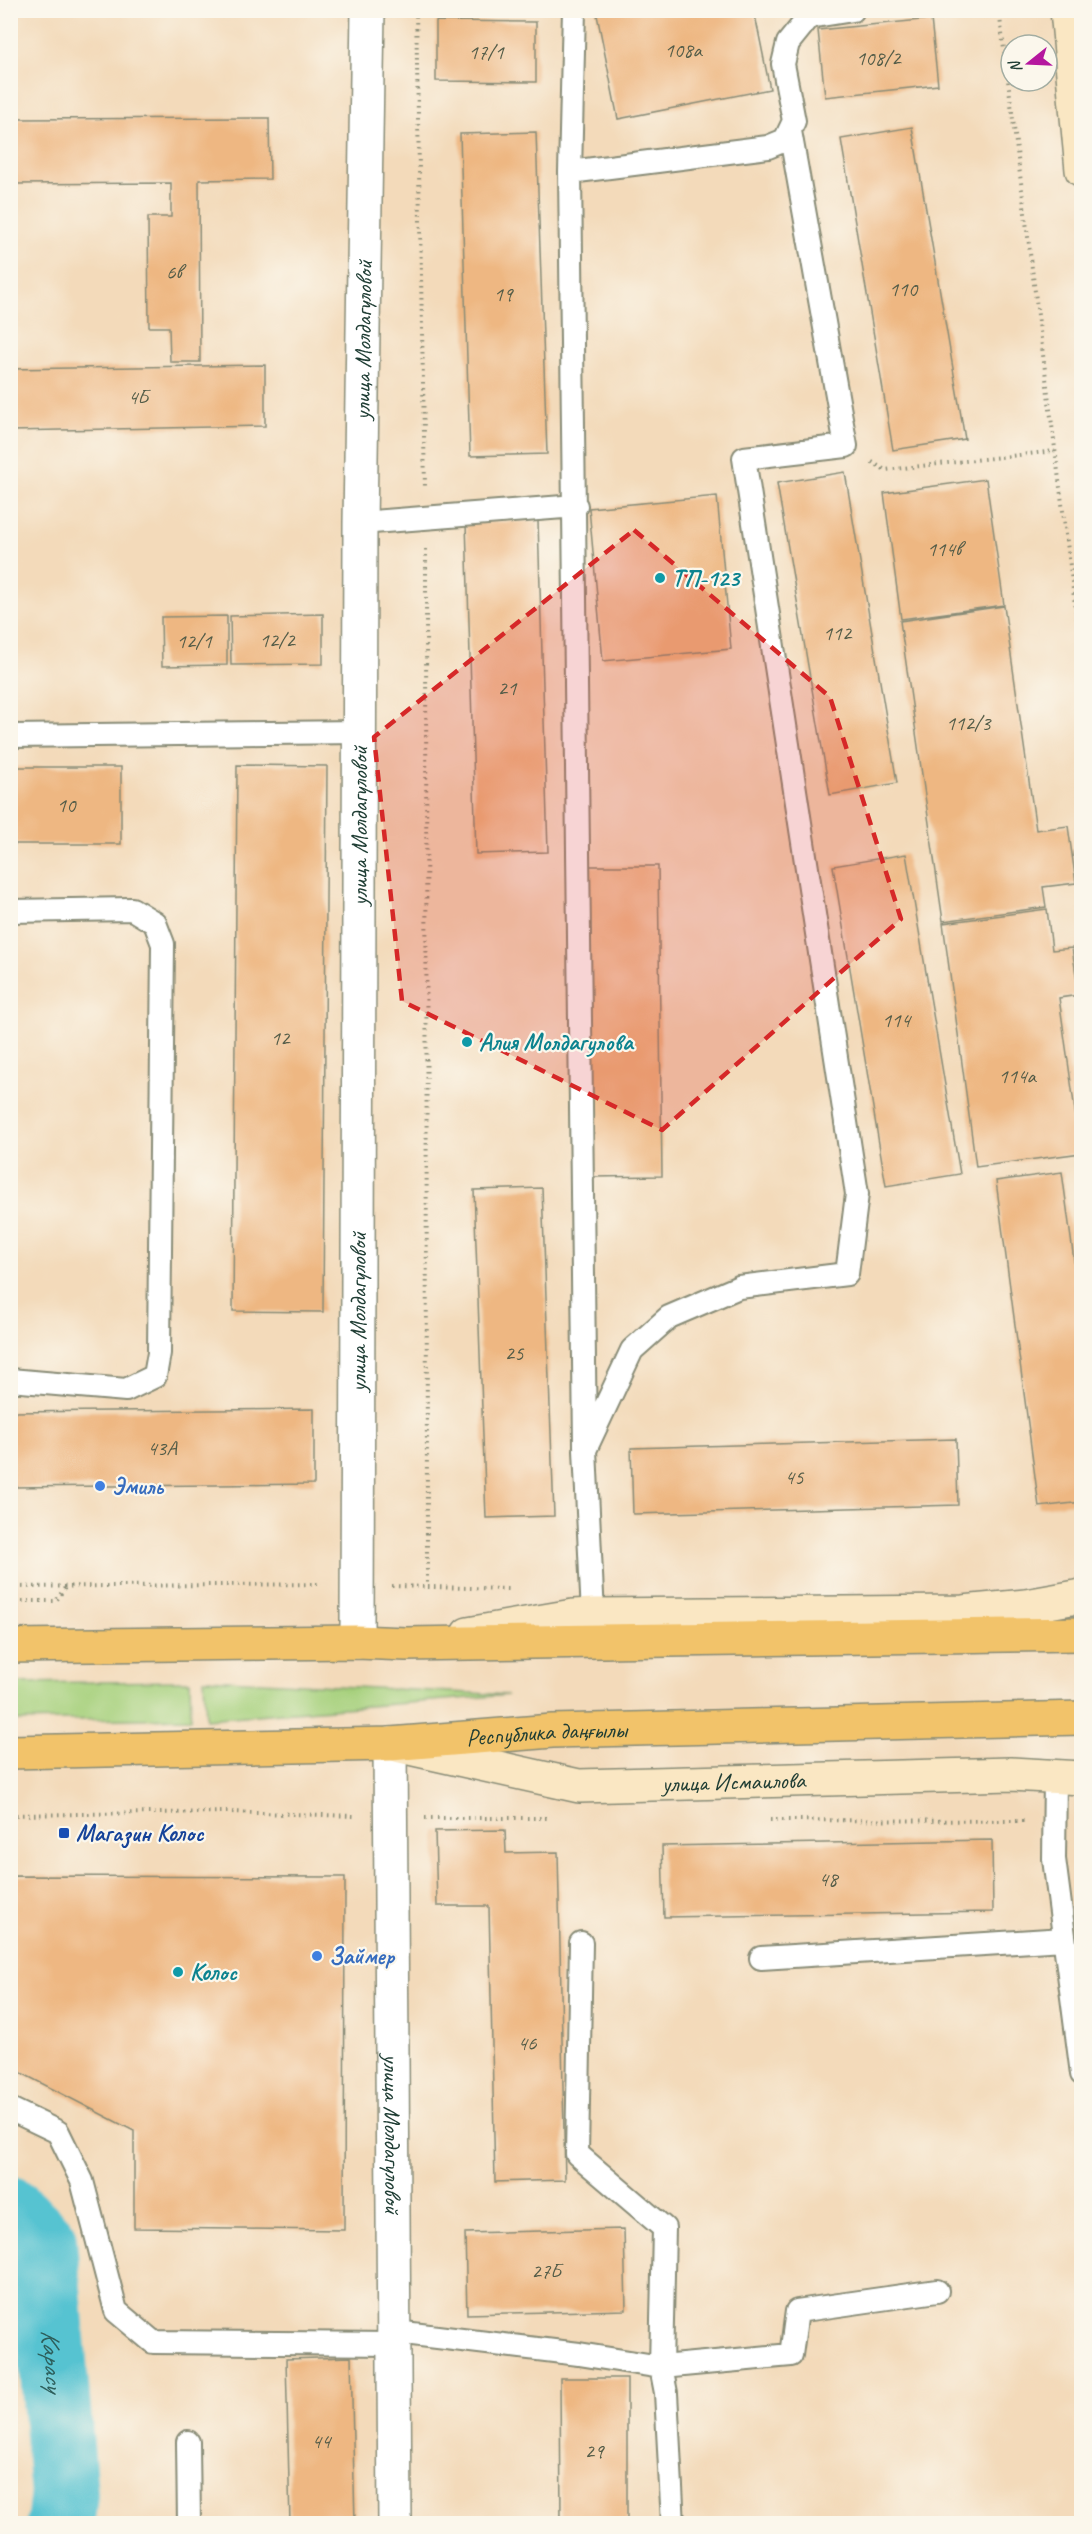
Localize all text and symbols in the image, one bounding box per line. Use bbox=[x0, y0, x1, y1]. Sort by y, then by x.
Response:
north arrow bbox=[999, 33, 1059, 93]
house number: 108а bbox=[664, 37, 704, 63]
house number: 17/1 bbox=[468, 39, 505, 65]
house number: 108/2 bbox=[856, 45, 902, 71]
text: N bbox=[1004, 57, 1027, 75]
street label: улица Молдагуловой bbox=[347, 258, 379, 422]
house number: 6в bbox=[166, 259, 187, 285]
house number: 110 bbox=[889, 276, 919, 302]
house number: 19 bbox=[494, 281, 514, 307]
house number: 4Б bbox=[128, 384, 151, 410]
house number: 114в bbox=[927, 536, 966, 562]
place label: ТП-123 bbox=[672, 563, 741, 593]
marker: ТП-123 bbox=[653, 571, 667, 585]
house number: 112 bbox=[823, 620, 853, 646]
house number: 12/2 bbox=[259, 627, 296, 653]
house number: 12/1 bbox=[176, 628, 213, 654]
house number: 21 bbox=[498, 675, 518, 701]
house number: 112/3 bbox=[946, 710, 992, 736]
street label: улица Молдагуловой bbox=[344, 744, 374, 908]
house number: 10 bbox=[57, 792, 77, 818]
house number: 114 bbox=[882, 1007, 913, 1033]
house number: 12 bbox=[271, 1025, 291, 1051]
place label: Алия Молдагулова bbox=[479, 1027, 635, 1057]
marker: Алия Молдагулова bbox=[460, 1035, 474, 1049]
house number: 114а bbox=[998, 1063, 1038, 1089]
street label: улица Молдагуловой bbox=[343, 1230, 373, 1394]
house number: 25 bbox=[505, 1340, 525, 1366]
house number: 43А bbox=[147, 1435, 178, 1461]
house number: 45 bbox=[785, 1464, 805, 1490]
place label: Эмиль bbox=[112, 1471, 165, 1501]
marker: Эмиль bbox=[93, 1479, 107, 1493]
street label: Республика даңғылы bbox=[465, 1714, 630, 1753]
street label: улица Исмаилова bbox=[659, 1765, 807, 1799]
place label: Магазин Колос bbox=[76, 1818, 205, 1849]
marker: Магазин Колос bbox=[57, 1826, 71, 1840]
house number: 48 bbox=[819, 1866, 840, 1892]
place label: Займер bbox=[329, 1941, 396, 1971]
marker: Займер bbox=[310, 1949, 324, 1963]
place label: Колос bbox=[190, 1957, 239, 1987]
marker: Колос bbox=[171, 1965, 185, 1979]
house number: 46 bbox=[518, 2030, 537, 2056]
street label: улица Молдагуловой bbox=[377, 2052, 408, 2216]
house number: 27Б bbox=[531, 2258, 564, 2284]
water label: Карасу bbox=[33, 2328, 72, 2397]
house number: 44 bbox=[312, 2428, 333, 2454]
house number: 29 bbox=[585, 2438, 605, 2464]

